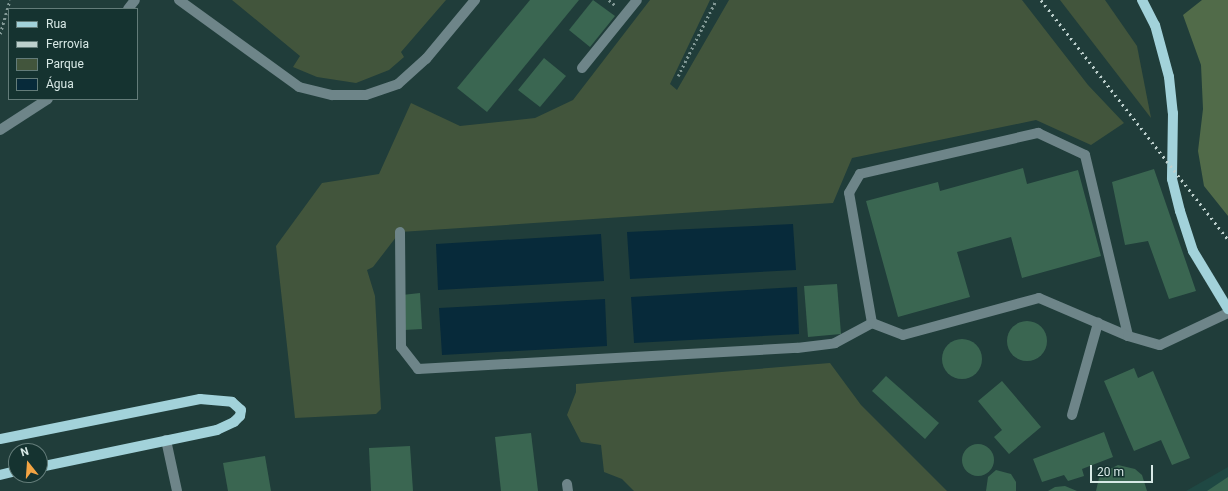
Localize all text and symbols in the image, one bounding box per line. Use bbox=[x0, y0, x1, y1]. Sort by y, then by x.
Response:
legend bbox=[8, 8, 138, 100]
text: Rua bbox=[46, 17, 67, 31]
text: Ferrovia bbox=[46, 37, 89, 51]
text: Parque bbox=[46, 57, 84, 71]
text: Água bbox=[46, 77, 74, 91]
north arrow bbox=[8, 443, 48, 483]
text: N bbox=[19, 445, 30, 459]
scale bar bbox=[1092, 457, 1155, 483]
text: 20 m bbox=[1097, 465, 1124, 479]

